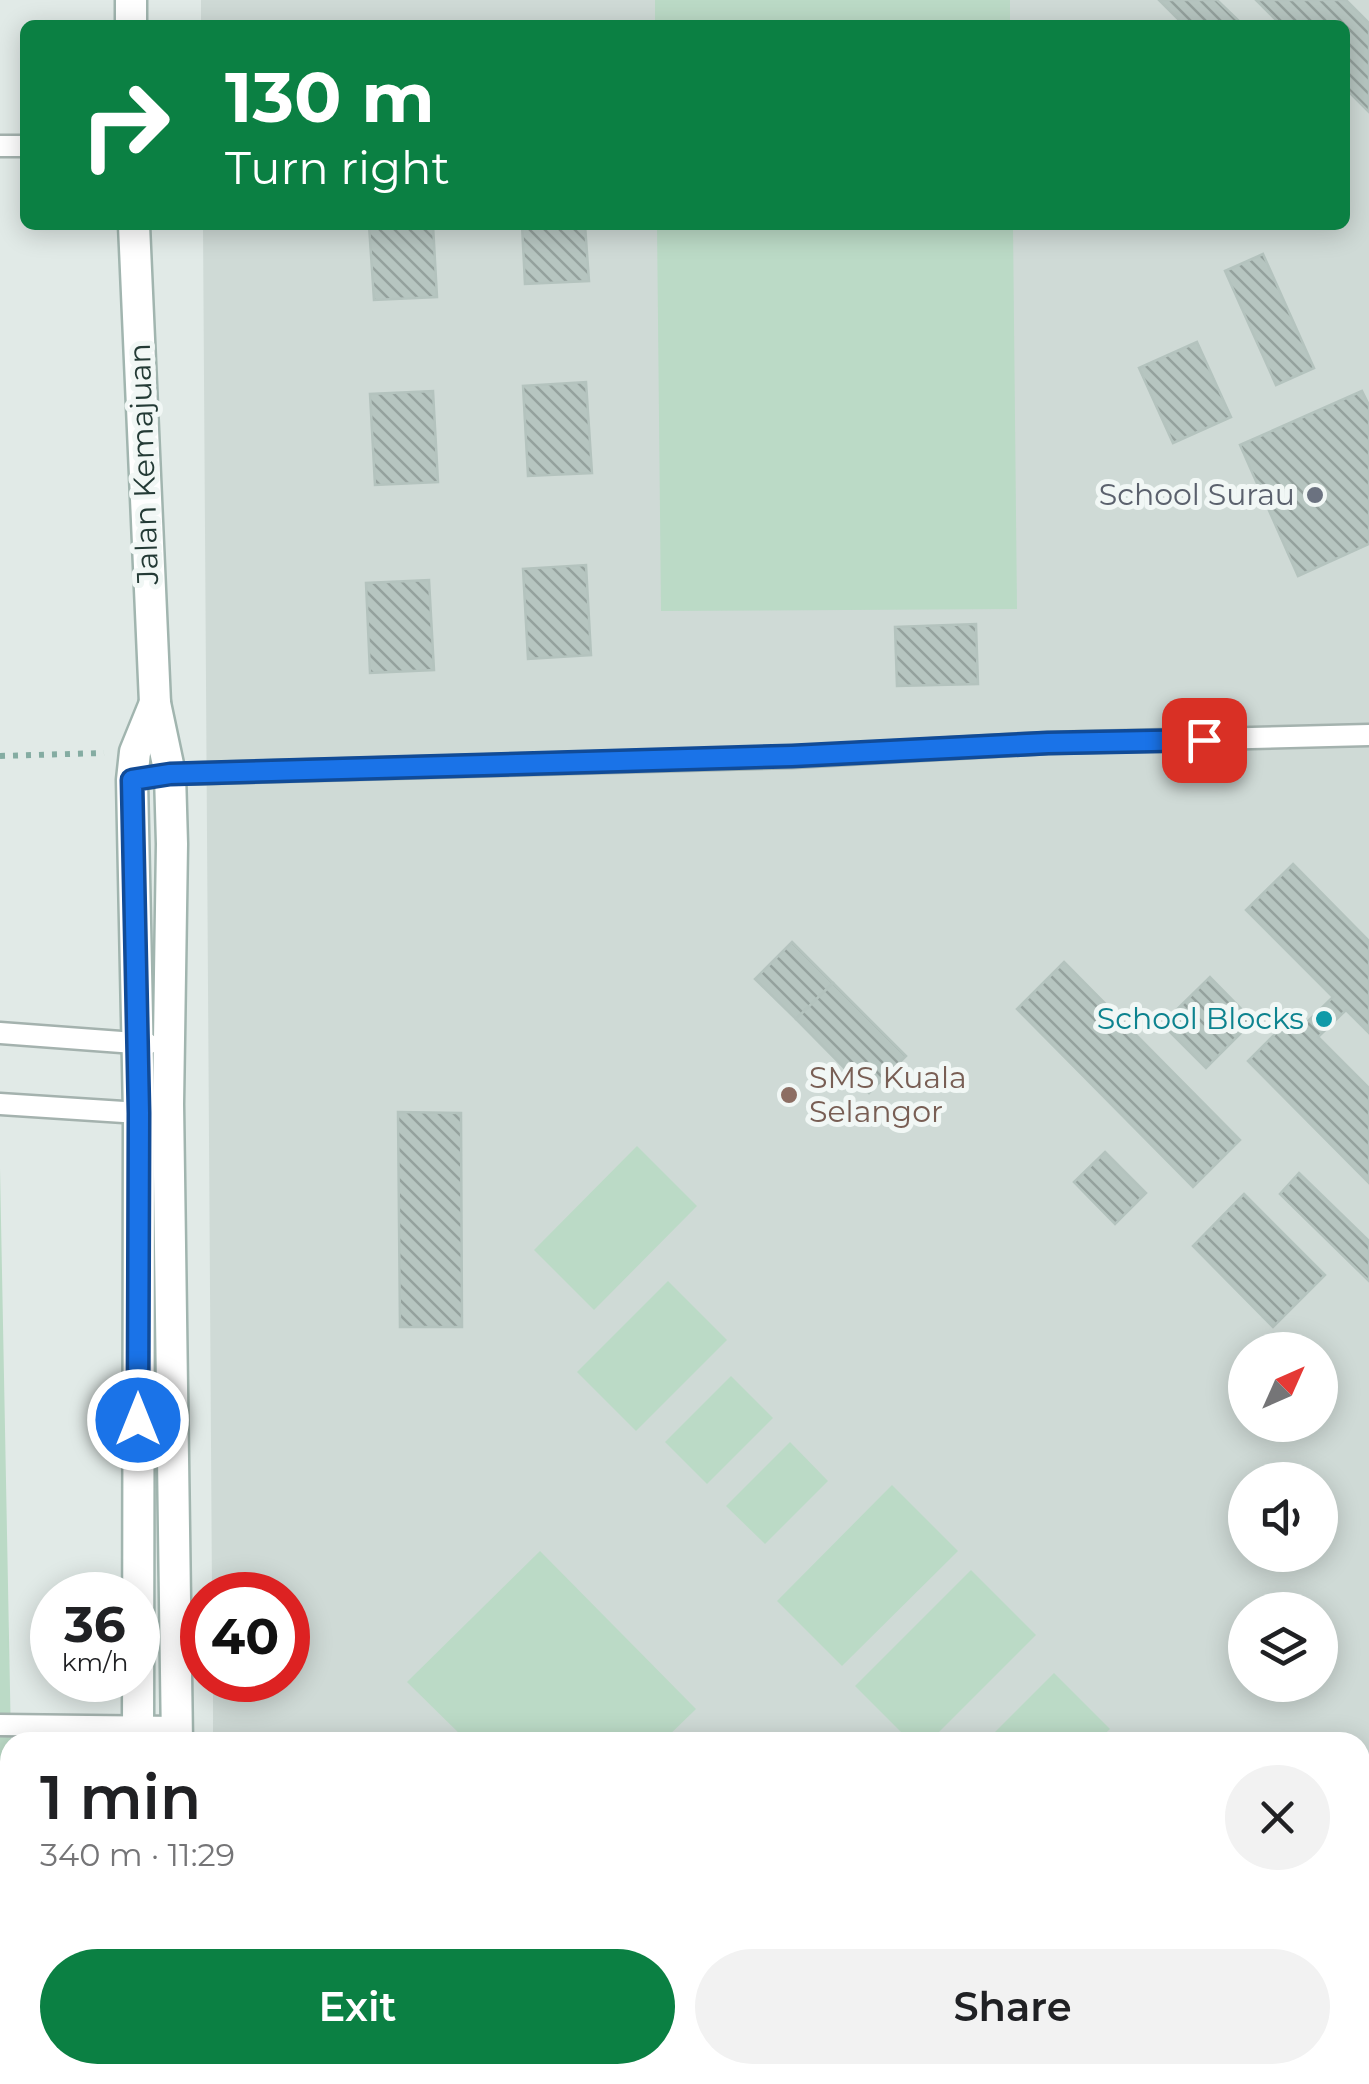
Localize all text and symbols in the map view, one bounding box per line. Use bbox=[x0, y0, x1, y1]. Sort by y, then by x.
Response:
text: 130 m bbox=[225, 54, 435, 140]
icon: right bbox=[60, 60, 190, 190]
text: Turn right bbox=[225, 140, 450, 195]
street label: Jalan Kemajuan bbox=[121, 343, 166, 586]
place label: School Surau bbox=[1099, 476, 1295, 513]
marker: School Surau bbox=[1304, 484, 1326, 506]
pin bbox=[1162, 698, 1247, 783]
icon: arrive bbox=[1177, 713, 1232, 768]
place label: School Blocks bbox=[1097, 1000, 1304, 1037]
marker: School Blocks bbox=[1313, 1008, 1335, 1030]
place label: SMS Kuala Selangor bbox=[809, 1059, 967, 1130]
marker: SMS Kuala Selangor bbox=[778, 1084, 800, 1106]
north arrow bbox=[1228, 1332, 1338, 1442]
map controls bbox=[1228, 1332, 1338, 1702]
position arrow bbox=[86, 1368, 190, 1472]
button: sound bbox=[1228, 1462, 1338, 1572]
speed limit sign: 40 bbox=[180, 1572, 310, 1702]
button: layers bbox=[1228, 1592, 1338, 1702]
text: 36 bbox=[64, 1594, 126, 1655]
text: km/h bbox=[62, 1647, 128, 1677]
text: 1 min bbox=[40, 1761, 201, 1834]
button: close bbox=[1225, 1765, 1330, 1870]
text: 340 m · 11:29 bbox=[40, 1835, 235, 1874]
button: Exit bbox=[40, 1949, 675, 2064]
button: Share bbox=[695, 1949, 1330, 2064]

